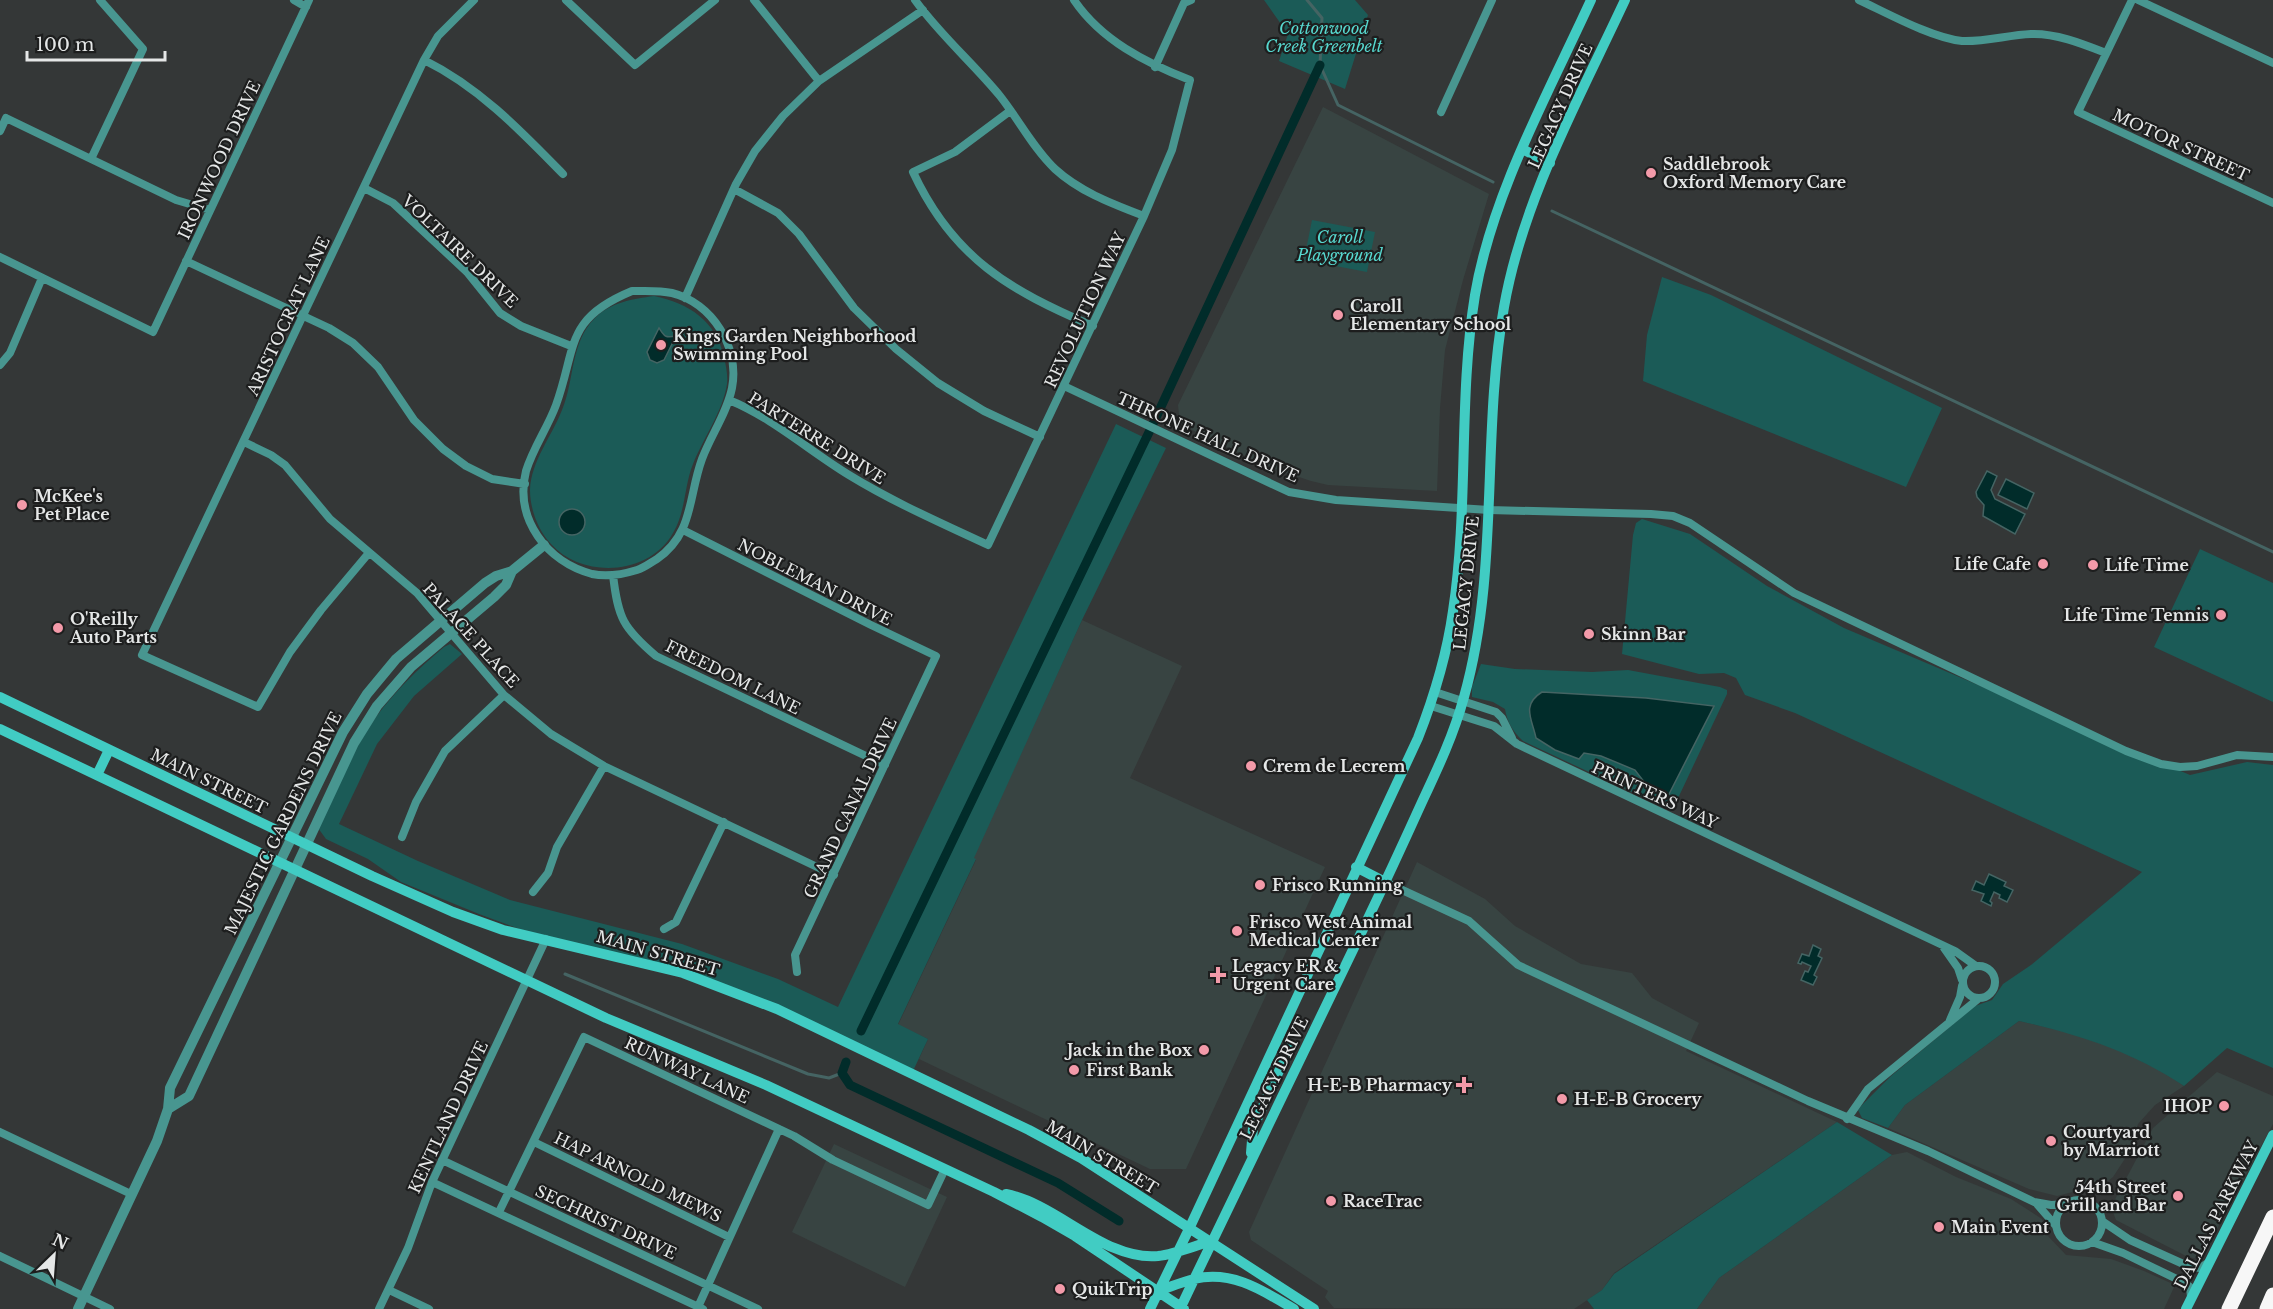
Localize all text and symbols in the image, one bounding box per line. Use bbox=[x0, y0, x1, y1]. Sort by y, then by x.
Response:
park label: Cottonwood Creek Greenbelt bbox=[1265, 18, 1383, 56]
scale bar bbox=[27, 24, 165, 62]
text: 100 m bbox=[36, 34, 94, 56]
street label: LEGACY DRIVE bbox=[1523, 40, 1597, 172]
street label: IRONWOOD DRIVE bbox=[173, 77, 265, 243]
street label: MOTOR STREET bbox=[2110, 105, 2253, 185]
place label: Saddlebrook Oxford Memory Care bbox=[1663, 154, 1846, 192]
marker: Saddlebrook Oxford Memory Care bbox=[1644, 166, 1658, 180]
street label: VOLTAIRE DRIVE bbox=[397, 190, 522, 312]
park label: Caroll Playground bbox=[1296, 227, 1384, 265]
street label: REVOLUTION WAY bbox=[1040, 229, 1130, 391]
street label: ARISTOCRAT LANE bbox=[242, 233, 334, 400]
place label: Caroll Elementary School bbox=[1350, 296, 1512, 334]
marker: Caroll Elementary School bbox=[1331, 308, 1345, 322]
place label: Kings Garden Neighborhood Swimming Pool bbox=[673, 326, 916, 364]
marker: Kings Garden Neighborhood Swimming Pool bbox=[654, 338, 668, 352]
street label: PARTERRE DRIVE bbox=[745, 388, 889, 488]
street label: THRONE HALL DRIVE bbox=[1114, 388, 1302, 486]
place label: McKee's Pet Place bbox=[34, 486, 110, 524]
marker: McKee's Pet Place bbox=[15, 498, 29, 512]
street label: LEGACY DRIVE bbox=[1449, 515, 1483, 651]
street label: NOBLEMAN DRIVE bbox=[734, 534, 896, 630]
place label: Life Cafe bbox=[1954, 554, 2031, 574]
place label: Life Time bbox=[2105, 555, 2189, 575]
marker: Life Cafe bbox=[2036, 557, 2050, 571]
marker: Life Time bbox=[2086, 558, 2100, 572]
street label: PALACE PLACE bbox=[419, 578, 523, 692]
place label: Life Time Tennis bbox=[2064, 605, 2209, 625]
marker: Life Time Tennis bbox=[2214, 608, 2228, 622]
place label: O'Reilly Auto Parts bbox=[69, 609, 157, 647]
marker: O'Reilly Auto Parts bbox=[51, 621, 65, 635]
place label: Skinn Bar bbox=[1601, 624, 1685, 644]
marker: Skinn Bar bbox=[1582, 627, 1596, 641]
street label: FREEDOM LANE bbox=[662, 636, 804, 718]
street label: MAJESTIC GARDENS DRIVE bbox=[220, 708, 346, 938]
street label: GRAND CANAL DRIVE bbox=[799, 715, 901, 901]
street label: MAIN STREET bbox=[147, 744, 271, 818]
place label: Crem de Lecrem bbox=[1263, 756, 1406, 776]
street label: PRINTERS WAY bbox=[1589, 757, 1721, 833]
marker: Crem de Lecrem bbox=[1244, 759, 1258, 773]
place label: Frisco Running bbox=[1272, 875, 1404, 895]
marker: Frisco Running bbox=[1253, 878, 1267, 892]
place label: Frisco West Animal Medical Center bbox=[1249, 912, 1413, 950]
marker: Frisco West Animal Medical Center bbox=[1230, 924, 1244, 938]
street label: MAIN STREET bbox=[594, 926, 722, 980]
place label: Legacy ER & Urgent Care bbox=[1232, 956, 1339, 994]
marker: Legacy ER & Urgent Care bbox=[1209, 966, 1227, 984]
street label: LEGACY DRIVE bbox=[1235, 1013, 1313, 1143]
street label: RUNWAY LANE bbox=[622, 1032, 752, 1108]
street label: KENTLAND DRIVE bbox=[404, 1038, 492, 1196]
place label: Jack in the Box bbox=[1064, 1040, 1193, 1060]
marker: Jack in the Box bbox=[1197, 1043, 1211, 1057]
place label: First Bank bbox=[1086, 1060, 1173, 1080]
marker: First Bank bbox=[1067, 1063, 1081, 1077]
place label: H-E-B Pharmacy bbox=[1307, 1075, 1453, 1095]
marker: H-E-B Pharmacy bbox=[1457, 1078, 1471, 1092]
place label: H-E-B Grocery bbox=[1574, 1089, 1702, 1109]
marker: H-E-B Grocery bbox=[1555, 1092, 1569, 1106]
place label: IHOP bbox=[2164, 1096, 2213, 1116]
marker: IHOP bbox=[2217, 1099, 2231, 1113]
street label: MAIN STREET bbox=[1042, 1116, 1162, 1198]
place label: Courtyard by Marriott bbox=[2062, 1122, 2160, 1160]
street label: HAP ARNOLD MEWS bbox=[551, 1128, 725, 1226]
marker: Courtyard by Marriott bbox=[2044, 1134, 2058, 1148]
street label: DALLAS PARKWAY bbox=[2170, 1137, 2262, 1293]
place label: 54th Street Grill and Bar bbox=[2057, 1177, 2167, 1215]
street label: SECHRIST DRIVE bbox=[532, 1181, 680, 1263]
marker: 54th Street Grill and Bar bbox=[2171, 1189, 2185, 1203]
place label: RaceTrac bbox=[1343, 1191, 1422, 1211]
marker: RaceTrac bbox=[1324, 1194, 1338, 1208]
place label: Main Event bbox=[1951, 1217, 2050, 1237]
marker: Main Event bbox=[1932, 1220, 1946, 1234]
north arrow bbox=[24, 1225, 84, 1285]
text: N bbox=[49, 1229, 71, 1254]
place label: QuikTrip bbox=[1072, 1279, 1152, 1299]
marker: QuikTrip bbox=[1053, 1282, 1067, 1296]

